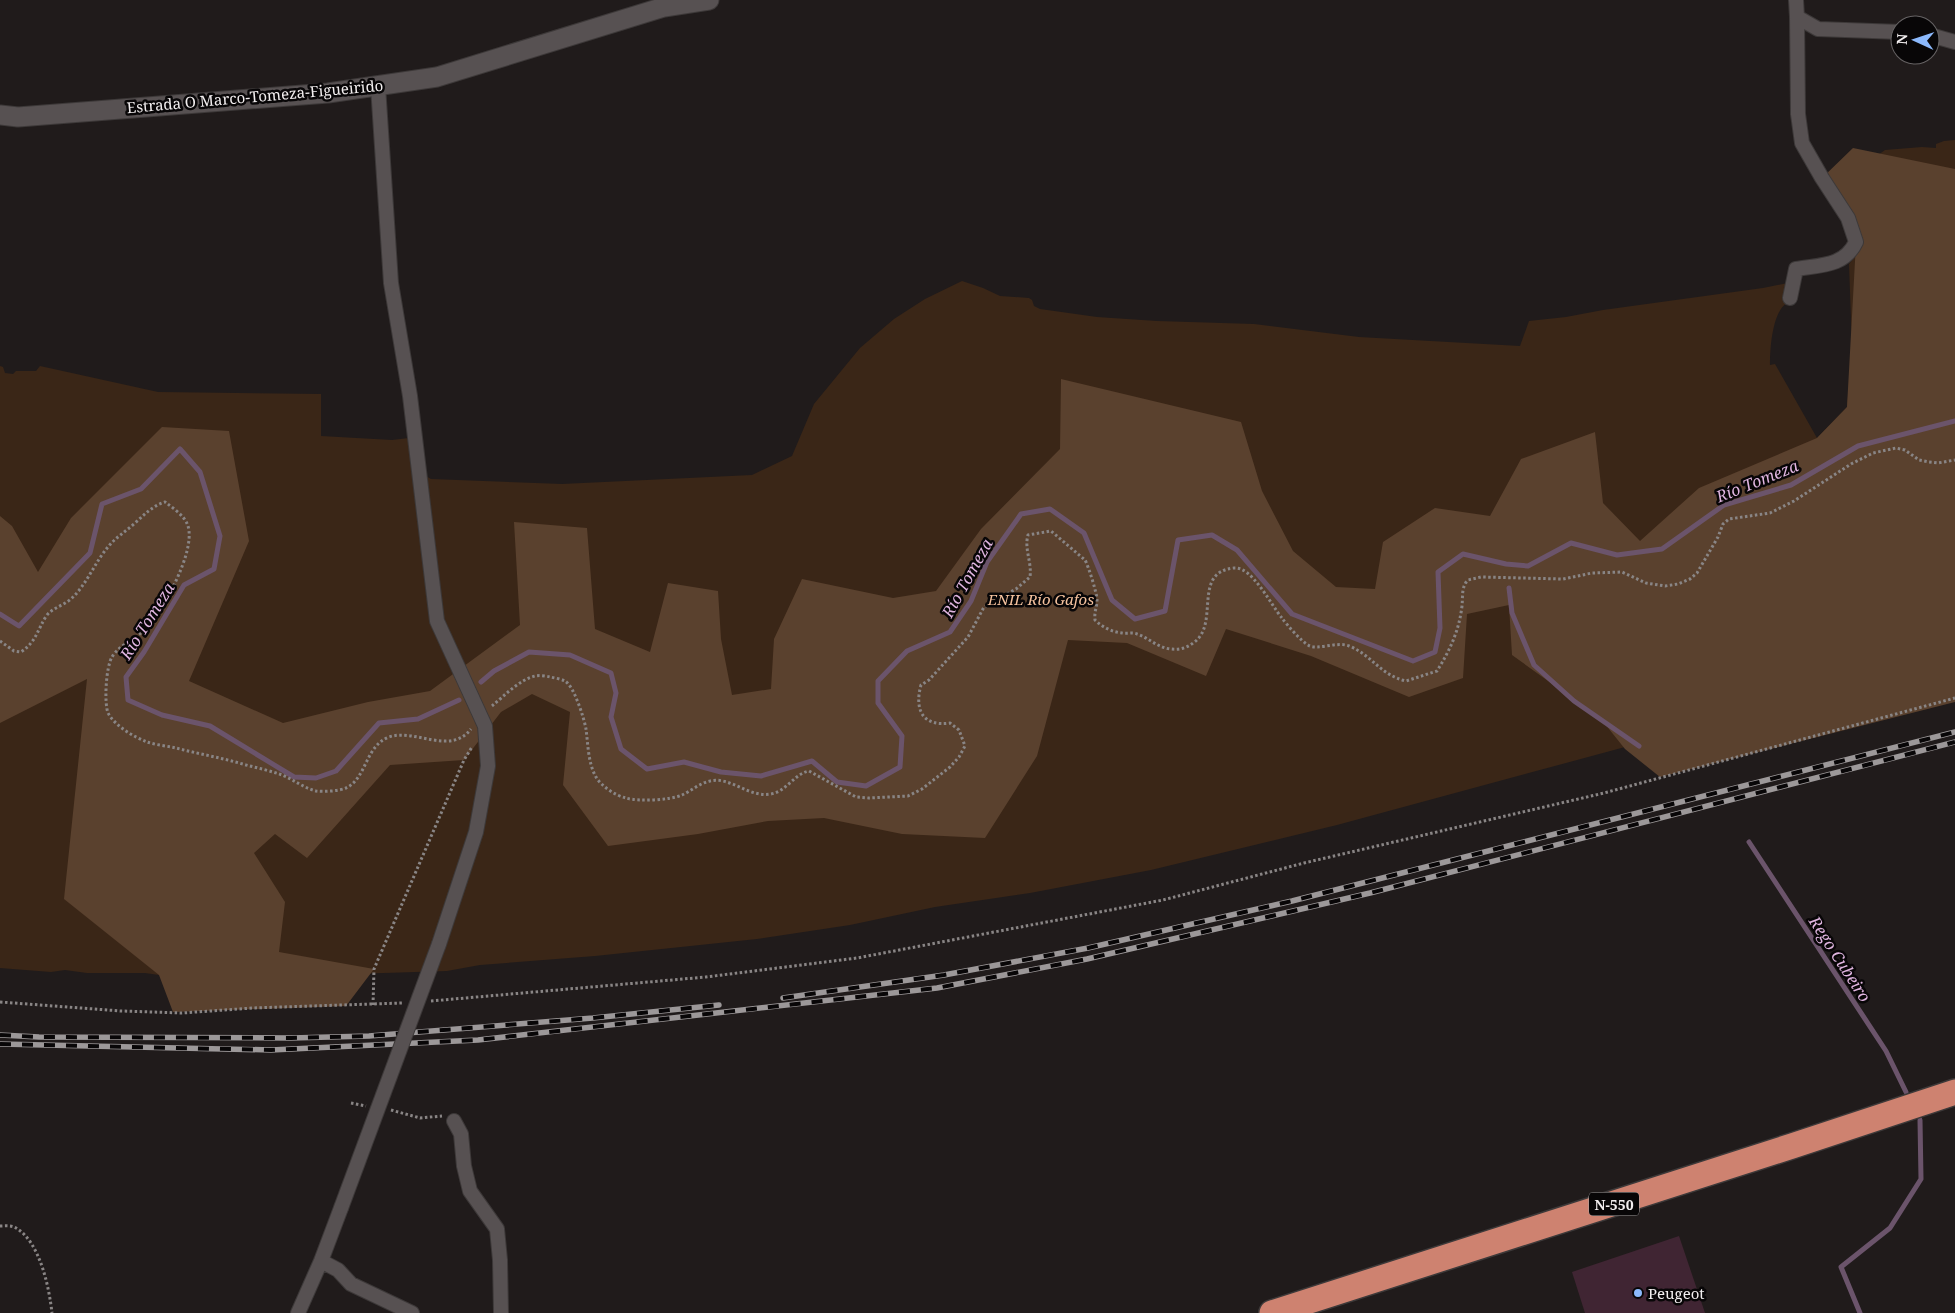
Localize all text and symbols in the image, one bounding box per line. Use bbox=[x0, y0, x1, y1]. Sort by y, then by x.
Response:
north arrow bbox=[1890, 15, 1940, 65]
text: N bbox=[1892, 33, 1911, 45]
street label: Estrada O Marco-Tomeza-Figueirido bbox=[126, 75, 384, 117]
water label: Río Tomeza bbox=[1712, 454, 1802, 508]
water label: Río Tomeza bbox=[936, 534, 998, 622]
water label: Río Tomeza bbox=[114, 578, 180, 665]
park label: ENIL Río Gafos bbox=[987, 589, 1094, 609]
water label: Rego Cubeiro bbox=[1803, 911, 1876, 1006]
road number: N-550 bbox=[1589, 1192, 1639, 1216]
place label: Peugeot bbox=[1648, 1283, 1705, 1303]
marker: Peugeot bbox=[1632, 1287, 1644, 1299]

